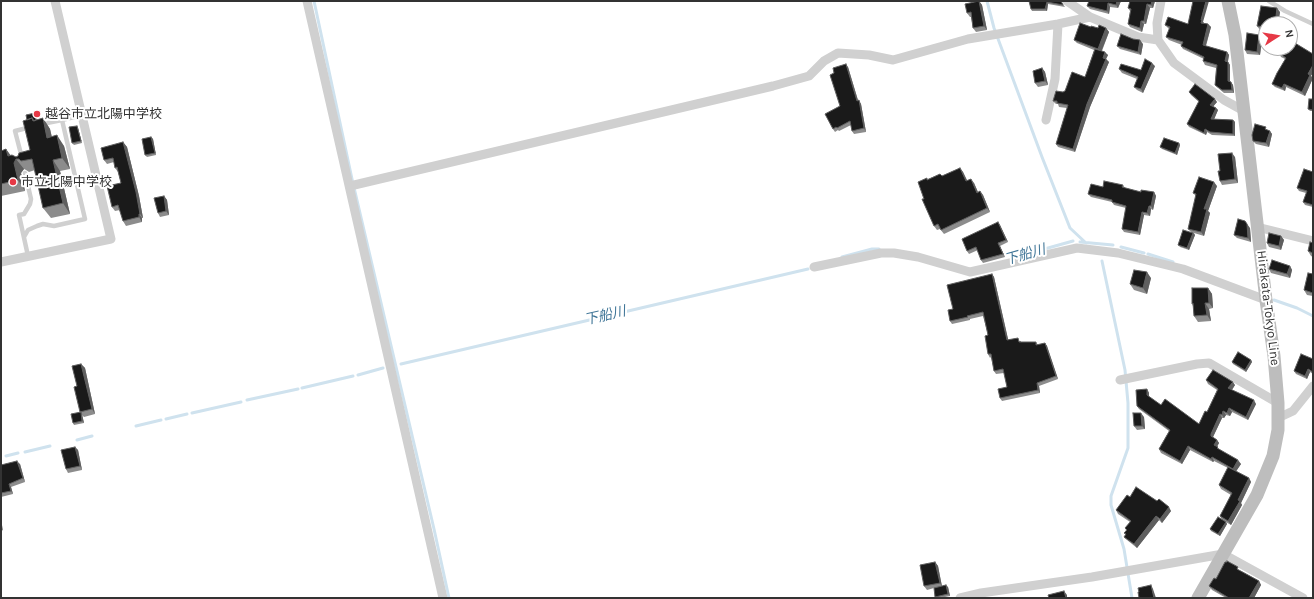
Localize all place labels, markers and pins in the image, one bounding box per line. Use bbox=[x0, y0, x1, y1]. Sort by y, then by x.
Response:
place label: 越谷市立北陽中学校 bbox=[45, 106, 162, 122]
marker: 越谷市立北陽中学校 bbox=[32, 109, 42, 119]
place label: 市立北陽中学校 bbox=[21, 174, 112, 190]
marker: 市立北陽中学校 bbox=[8, 177, 18, 187]

